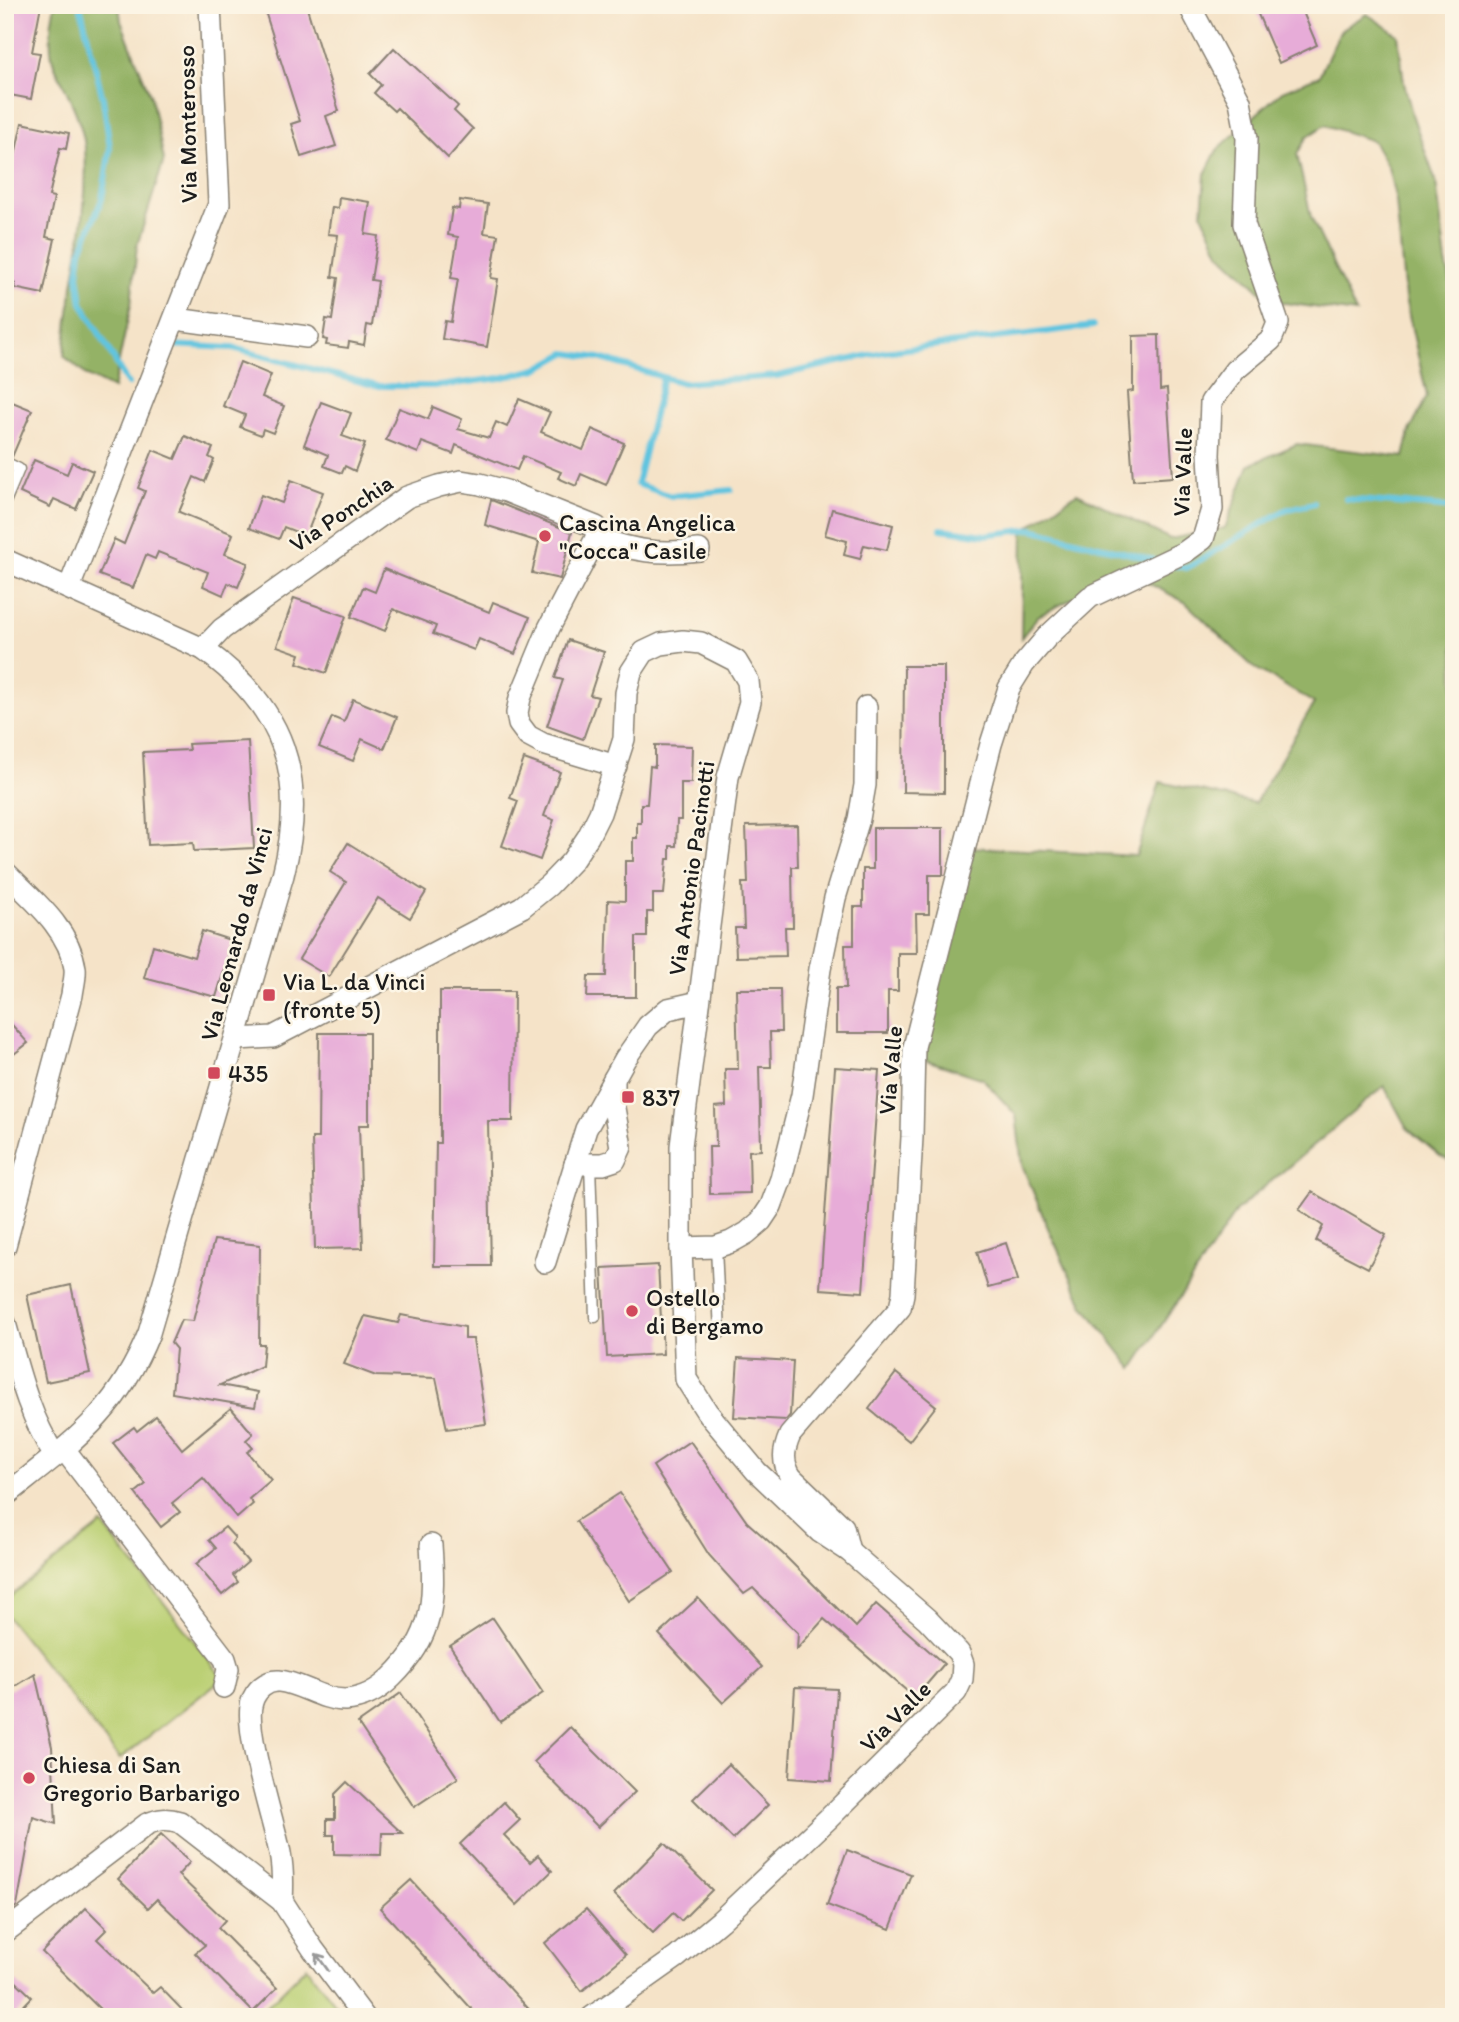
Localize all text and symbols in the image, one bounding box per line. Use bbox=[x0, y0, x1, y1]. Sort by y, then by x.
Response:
street label: Via Monterosso bbox=[171, 45, 203, 203]
street label: Via Valle bbox=[1166, 427, 1198, 517]
street label: Via Ponchia bbox=[284, 468, 398, 558]
place label: Cascina Angelica "Cocca" Casile bbox=[559, 508, 736, 565]
marker: Cascina Angelica "Cocca" Casile bbox=[537, 528, 553, 544]
street label: Via Antonio Pacinotti bbox=[662, 759, 720, 977]
street label: Via Leonardo da Vinci bbox=[194, 824, 278, 1044]
place label: Via L. da Vinci (fronte 5) bbox=[283, 967, 426, 1024]
marker: Via L. da Vinci (fronte 5) bbox=[261, 987, 277, 1003]
street label: Via Valle bbox=[872, 1024, 908, 1116]
place label: 435 bbox=[228, 1059, 268, 1088]
marker: 435 bbox=[206, 1065, 222, 1081]
place label: 837 bbox=[642, 1083, 680, 1112]
marker: 837 bbox=[620, 1089, 636, 1105]
place label: Ostello di Bergamo bbox=[646, 1283, 764, 1340]
marker: Ostello di Bergamo bbox=[624, 1303, 640, 1319]
street label: Via Valle bbox=[853, 1674, 937, 1758]
place label: Chiesa di San Gregorio Barbarigo bbox=[43, 1750, 240, 1807]
marker: Chiesa di San Gregorio Barbarigo bbox=[21, 1770, 37, 1786]
one-way arrow bbox=[315, 1953, 330, 1972]

